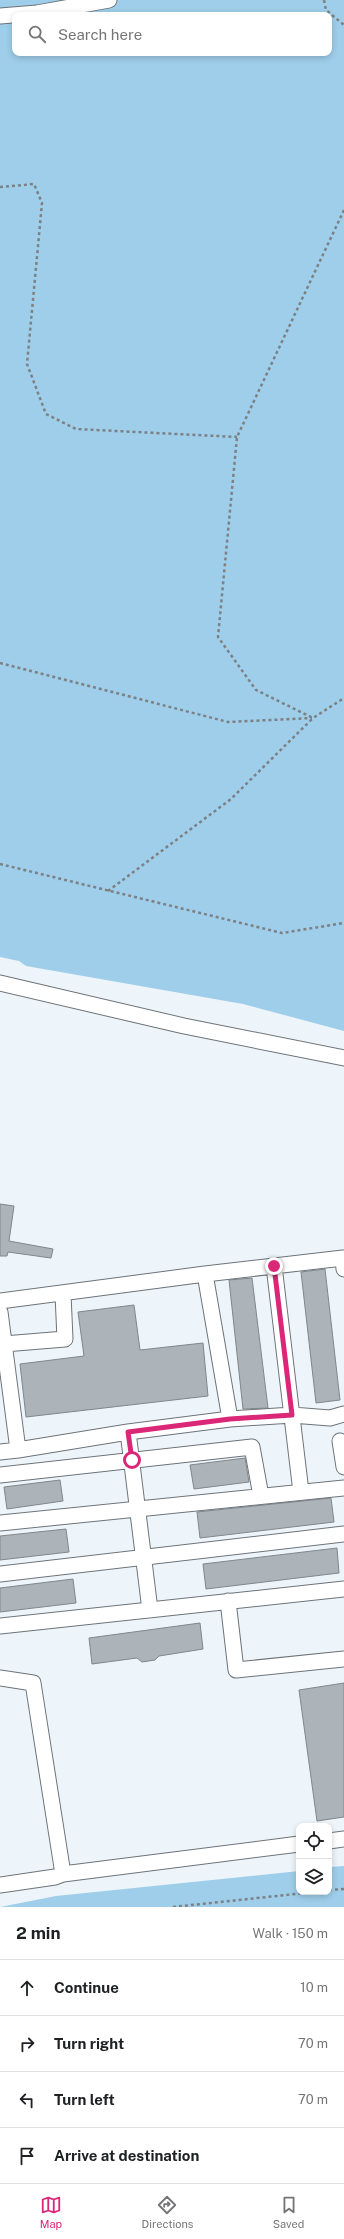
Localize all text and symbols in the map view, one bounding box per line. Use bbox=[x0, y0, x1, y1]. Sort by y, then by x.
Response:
search box bbox=[12, 12, 332, 56]
icon: search bbox=[26, 23, 48, 45]
text: Search here bbox=[58, 26, 142, 43]
route end bbox=[265, 1257, 283, 1275]
route start bbox=[123, 1451, 141, 1469]
map controls bbox=[296, 1823, 332, 1895]
button: locate bbox=[296, 1823, 332, 1859]
button: layers bbox=[296, 1859, 332, 1895]
text: 2 min bbox=[16, 1923, 61, 1943]
text: Walk · 150 m bbox=[253, 1926, 328, 1941]
icon: ahead bbox=[16, 1977, 38, 1999]
text: Continue bbox=[54, 1979, 119, 1996]
text: 10 m bbox=[300, 1980, 328, 1995]
icon: right bbox=[16, 2033, 38, 2055]
text: Turn right bbox=[54, 2035, 124, 2052]
text: 70 m bbox=[298, 2036, 328, 2051]
icon: left bbox=[16, 2089, 38, 2111]
text: Turn left bbox=[54, 2091, 115, 2108]
text: 70 m bbox=[298, 2092, 328, 2107]
icon: arrive bbox=[16, 2145, 38, 2167]
text: Arrive at destination bbox=[54, 2147, 199, 2164]
tab: Map bbox=[40, 2194, 62, 2230]
tab: Directions bbox=[142, 2194, 193, 2230]
tab: Saved bbox=[273, 2194, 304, 2230]

